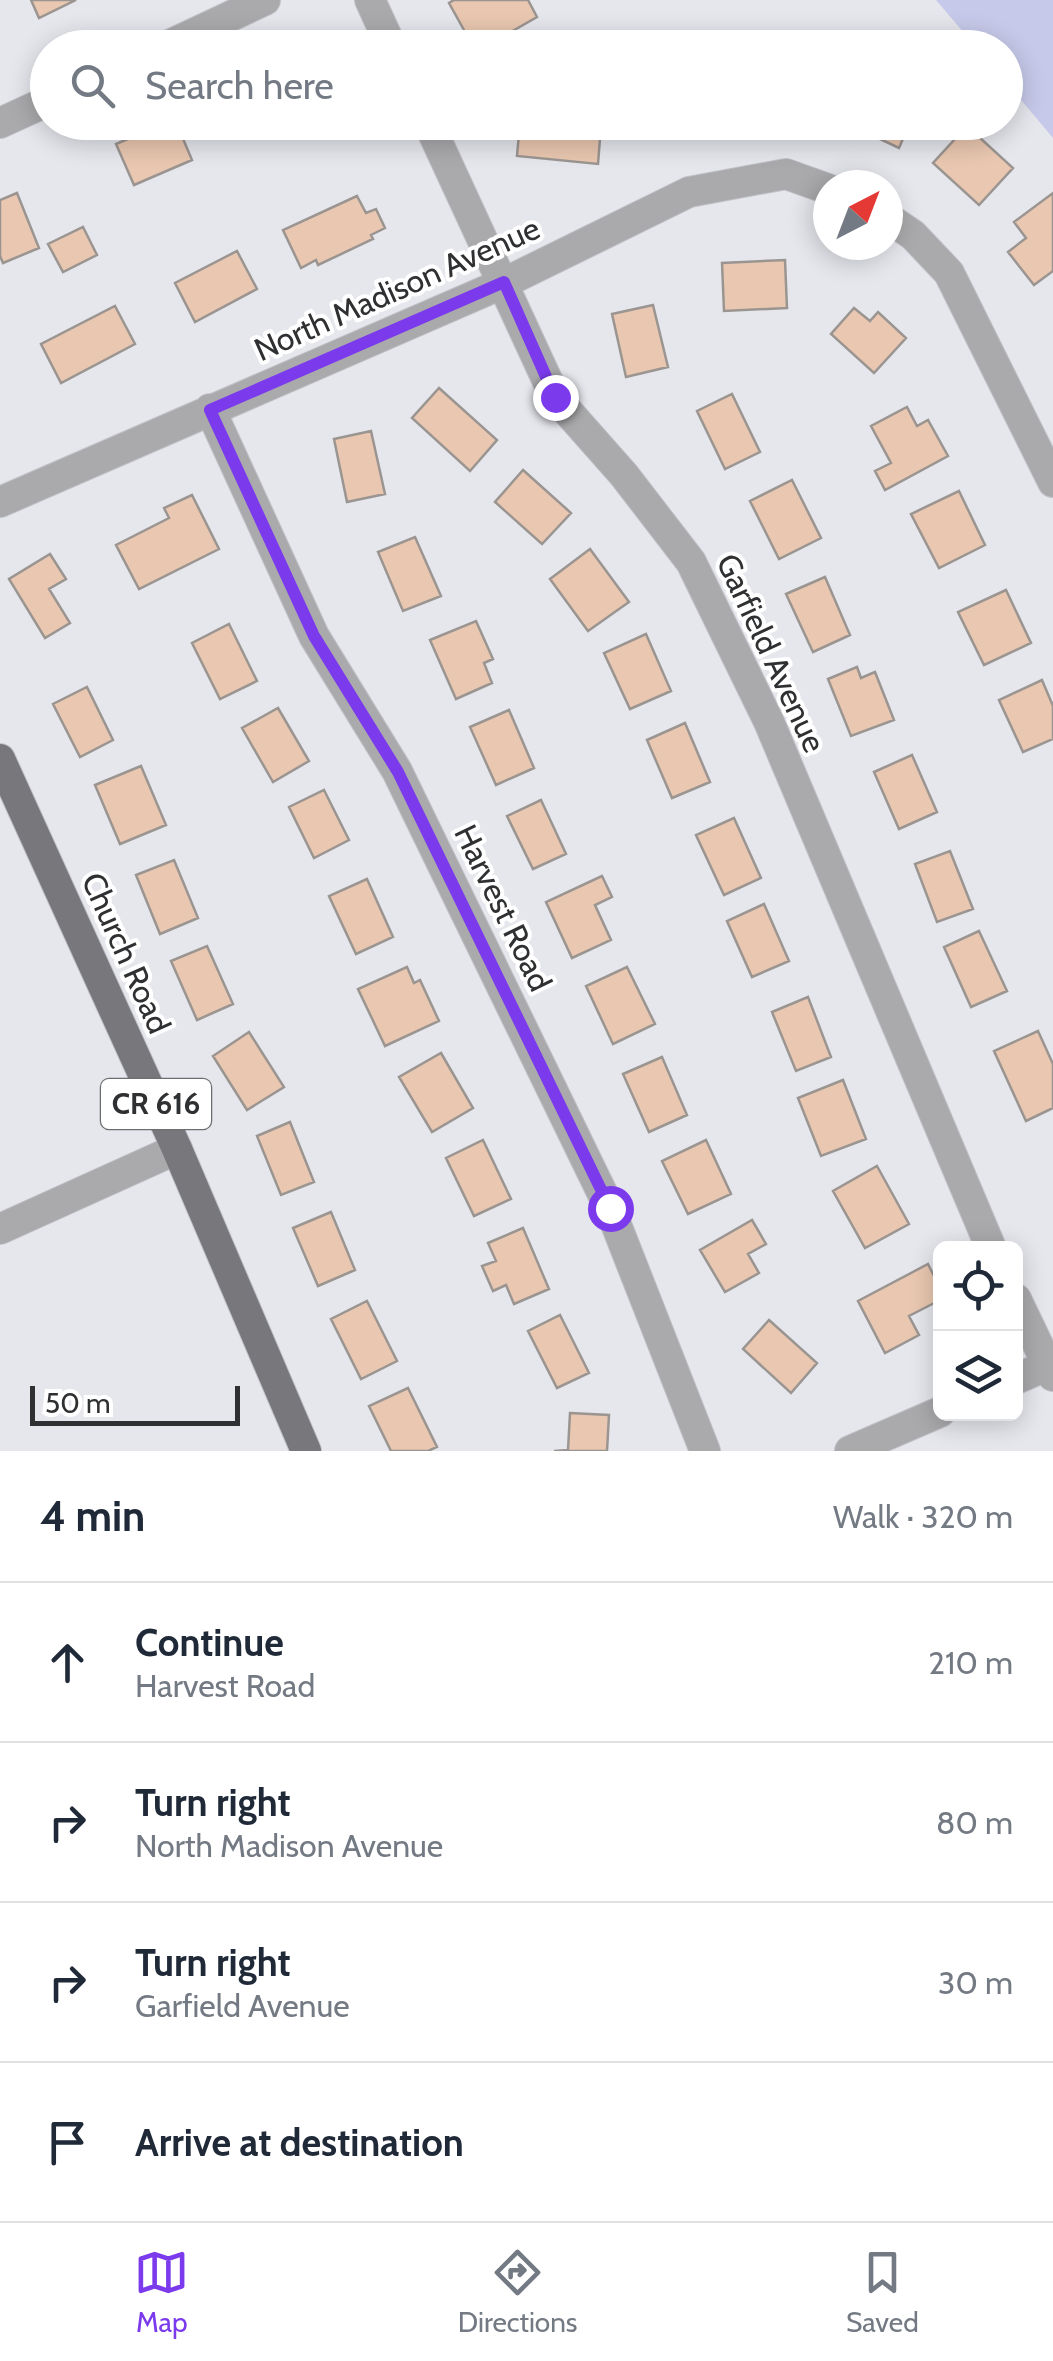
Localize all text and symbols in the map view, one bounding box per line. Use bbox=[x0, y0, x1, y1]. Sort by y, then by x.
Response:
search box bbox=[30, 30, 1023, 140]
icon: search bbox=[65, 58, 120, 113]
text: Search here bbox=[145, 62, 334, 109]
north arrow bbox=[813, 170, 903, 260]
street label: North Madison Avenue bbox=[248, 208, 546, 369]
route end bbox=[533, 375, 579, 421]
street label: Garfield Avenue bbox=[708, 547, 834, 758]
street label: Harvest Road bbox=[446, 818, 560, 997]
street label: Church Road bbox=[74, 866, 179, 1039]
road number: CR 616 bbox=[101, 1079, 211, 1129]
route start bbox=[588, 1186, 634, 1232]
map controls bbox=[933, 1241, 1023, 1421]
button: locate bbox=[933, 1241, 1023, 1331]
button: layers bbox=[933, 1331, 1023, 1421]
scale bar bbox=[30, 1381, 240, 1426]
text: 50 m bbox=[45, 1386, 111, 1420]
text: 4 min bbox=[40, 1490, 145, 1542]
text: Walk · 320 m bbox=[833, 1497, 1013, 1536]
text: Continue bbox=[135, 1619, 284, 1666]
icon: ahead bbox=[40, 1635, 95, 1690]
text: 210 m bbox=[928, 1643, 1013, 1682]
text: Harvest Road bbox=[135, 1666, 315, 1705]
text: Turn right bbox=[135, 1779, 291, 1826]
icon: right bbox=[40, 1795, 95, 1850]
text: 80 m bbox=[936, 1803, 1013, 1842]
text: North Madison Avenue bbox=[135, 1826, 443, 1865]
text: Turn right bbox=[135, 1939, 291, 1986]
icon: right bbox=[40, 1955, 95, 2010]
text: 30 m bbox=[938, 1963, 1013, 2002]
text: Garfield Avenue bbox=[135, 1986, 350, 2025]
icon: arrive bbox=[40, 2115, 95, 2170]
text: Arrive at destination bbox=[135, 2119, 464, 2166]
tab: Map bbox=[134, 2245, 189, 2339]
tab: Directions bbox=[458, 2245, 577, 2339]
tab: Saved bbox=[846, 2245, 919, 2339]

